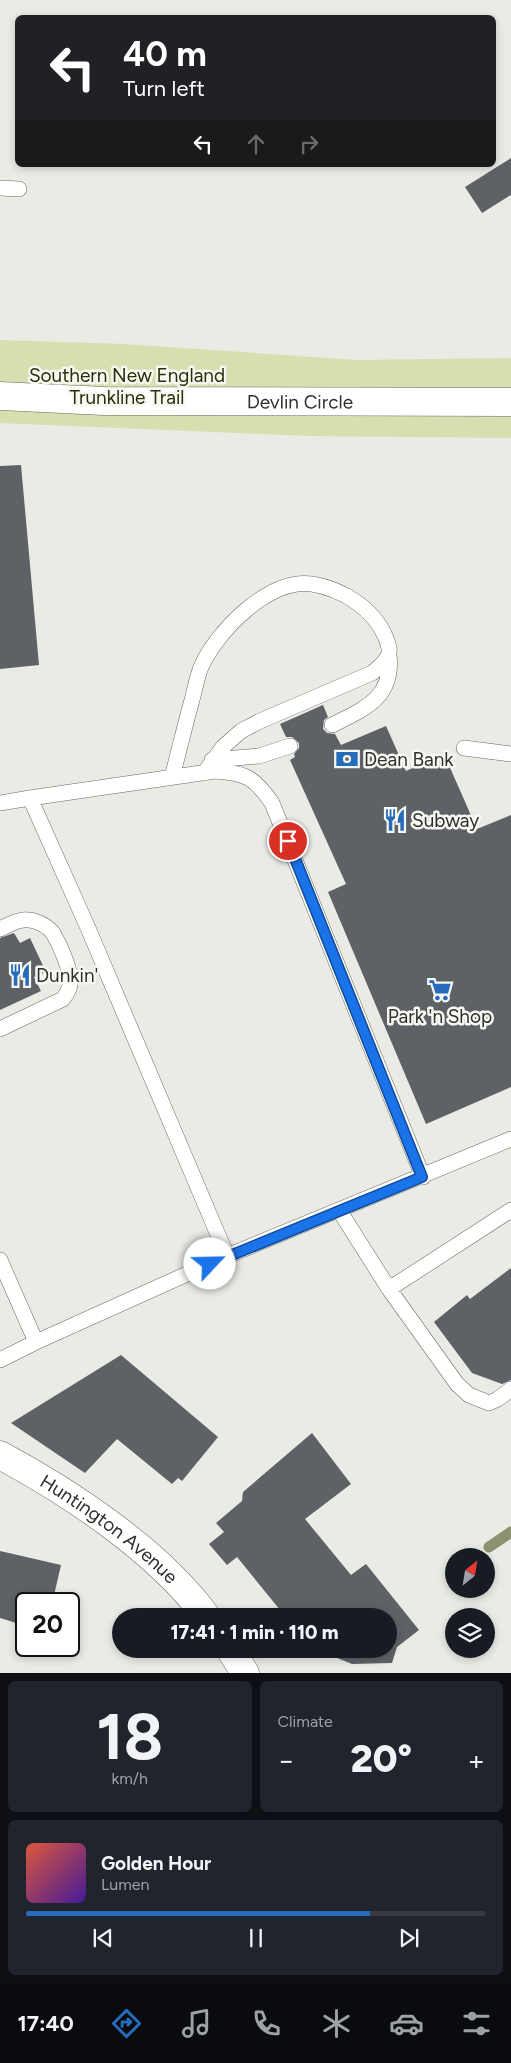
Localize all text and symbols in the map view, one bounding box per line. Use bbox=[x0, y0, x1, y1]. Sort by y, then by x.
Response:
text: 40 m bbox=[123, 33, 207, 75]
icon: left bbox=[40, 35, 105, 100]
text: Turn left bbox=[123, 75, 205, 102]
icon: left bbox=[189, 130, 217, 158]
icon: ahead bbox=[242, 130, 270, 158]
icon: right bbox=[295, 130, 323, 158]
park label: Southern New England Trunkline Trail bbox=[29, 364, 225, 409]
street label: Devlin Circle bbox=[247, 390, 353, 414]
bank icon: Dean Bank bbox=[334, 746, 360, 772]
place label: Dean Bank bbox=[364, 748, 454, 771]
restaurant icon: Subway bbox=[382, 807, 408, 833]
place label: Subway bbox=[412, 809, 479, 832]
pin bbox=[267, 820, 309, 862]
icon: arrive bbox=[274, 827, 302, 855]
restaurant icon: Dunkin' bbox=[7, 962, 33, 988]
place label: Dunkin' bbox=[36, 964, 98, 987]
supermarket icon: Park 'n Shop bbox=[427, 977, 453, 1003]
place label: Park 'n Shop bbox=[388, 1005, 492, 1028]
position arrow bbox=[183, 1237, 235, 1289]
street label: Huntington Avenue bbox=[36, 1470, 183, 1588]
north arrow bbox=[445, 1548, 495, 1598]
map controls bbox=[445, 1548, 495, 1658]
speed limit sign: 20 bbox=[15, 1592, 80, 1657]
button: layers bbox=[445, 1608, 495, 1658]
text: 17:41 · 1 min · 110 m bbox=[170, 1621, 339, 1644]
text: 18 bbox=[96, 1697, 163, 1775]
text: Climate bbox=[278, 1712, 333, 1731]
text: 20° bbox=[350, 1736, 412, 1782]
text: − bbox=[278, 1743, 295, 1777]
text: + bbox=[468, 1743, 485, 1777]
text: km/h bbox=[111, 1769, 148, 1788]
text: Golden Hour bbox=[101, 1852, 211, 1875]
text: Lumen bbox=[101, 1875, 150, 1894]
icon: previous bbox=[89, 1924, 117, 1952]
icon: pause bbox=[242, 1924, 270, 1952]
icon: next bbox=[395, 1924, 423, 1952]
icon: directions bbox=[109, 2006, 144, 2041]
icon: music bbox=[179, 2006, 214, 2041]
icon: phone bbox=[249, 2006, 284, 2041]
icon: climate bbox=[319, 2006, 354, 2041]
icon: car bbox=[389, 2006, 424, 2041]
icon: filters bbox=[459, 2006, 494, 2041]
text: 17:40 bbox=[17, 2010, 74, 2037]

